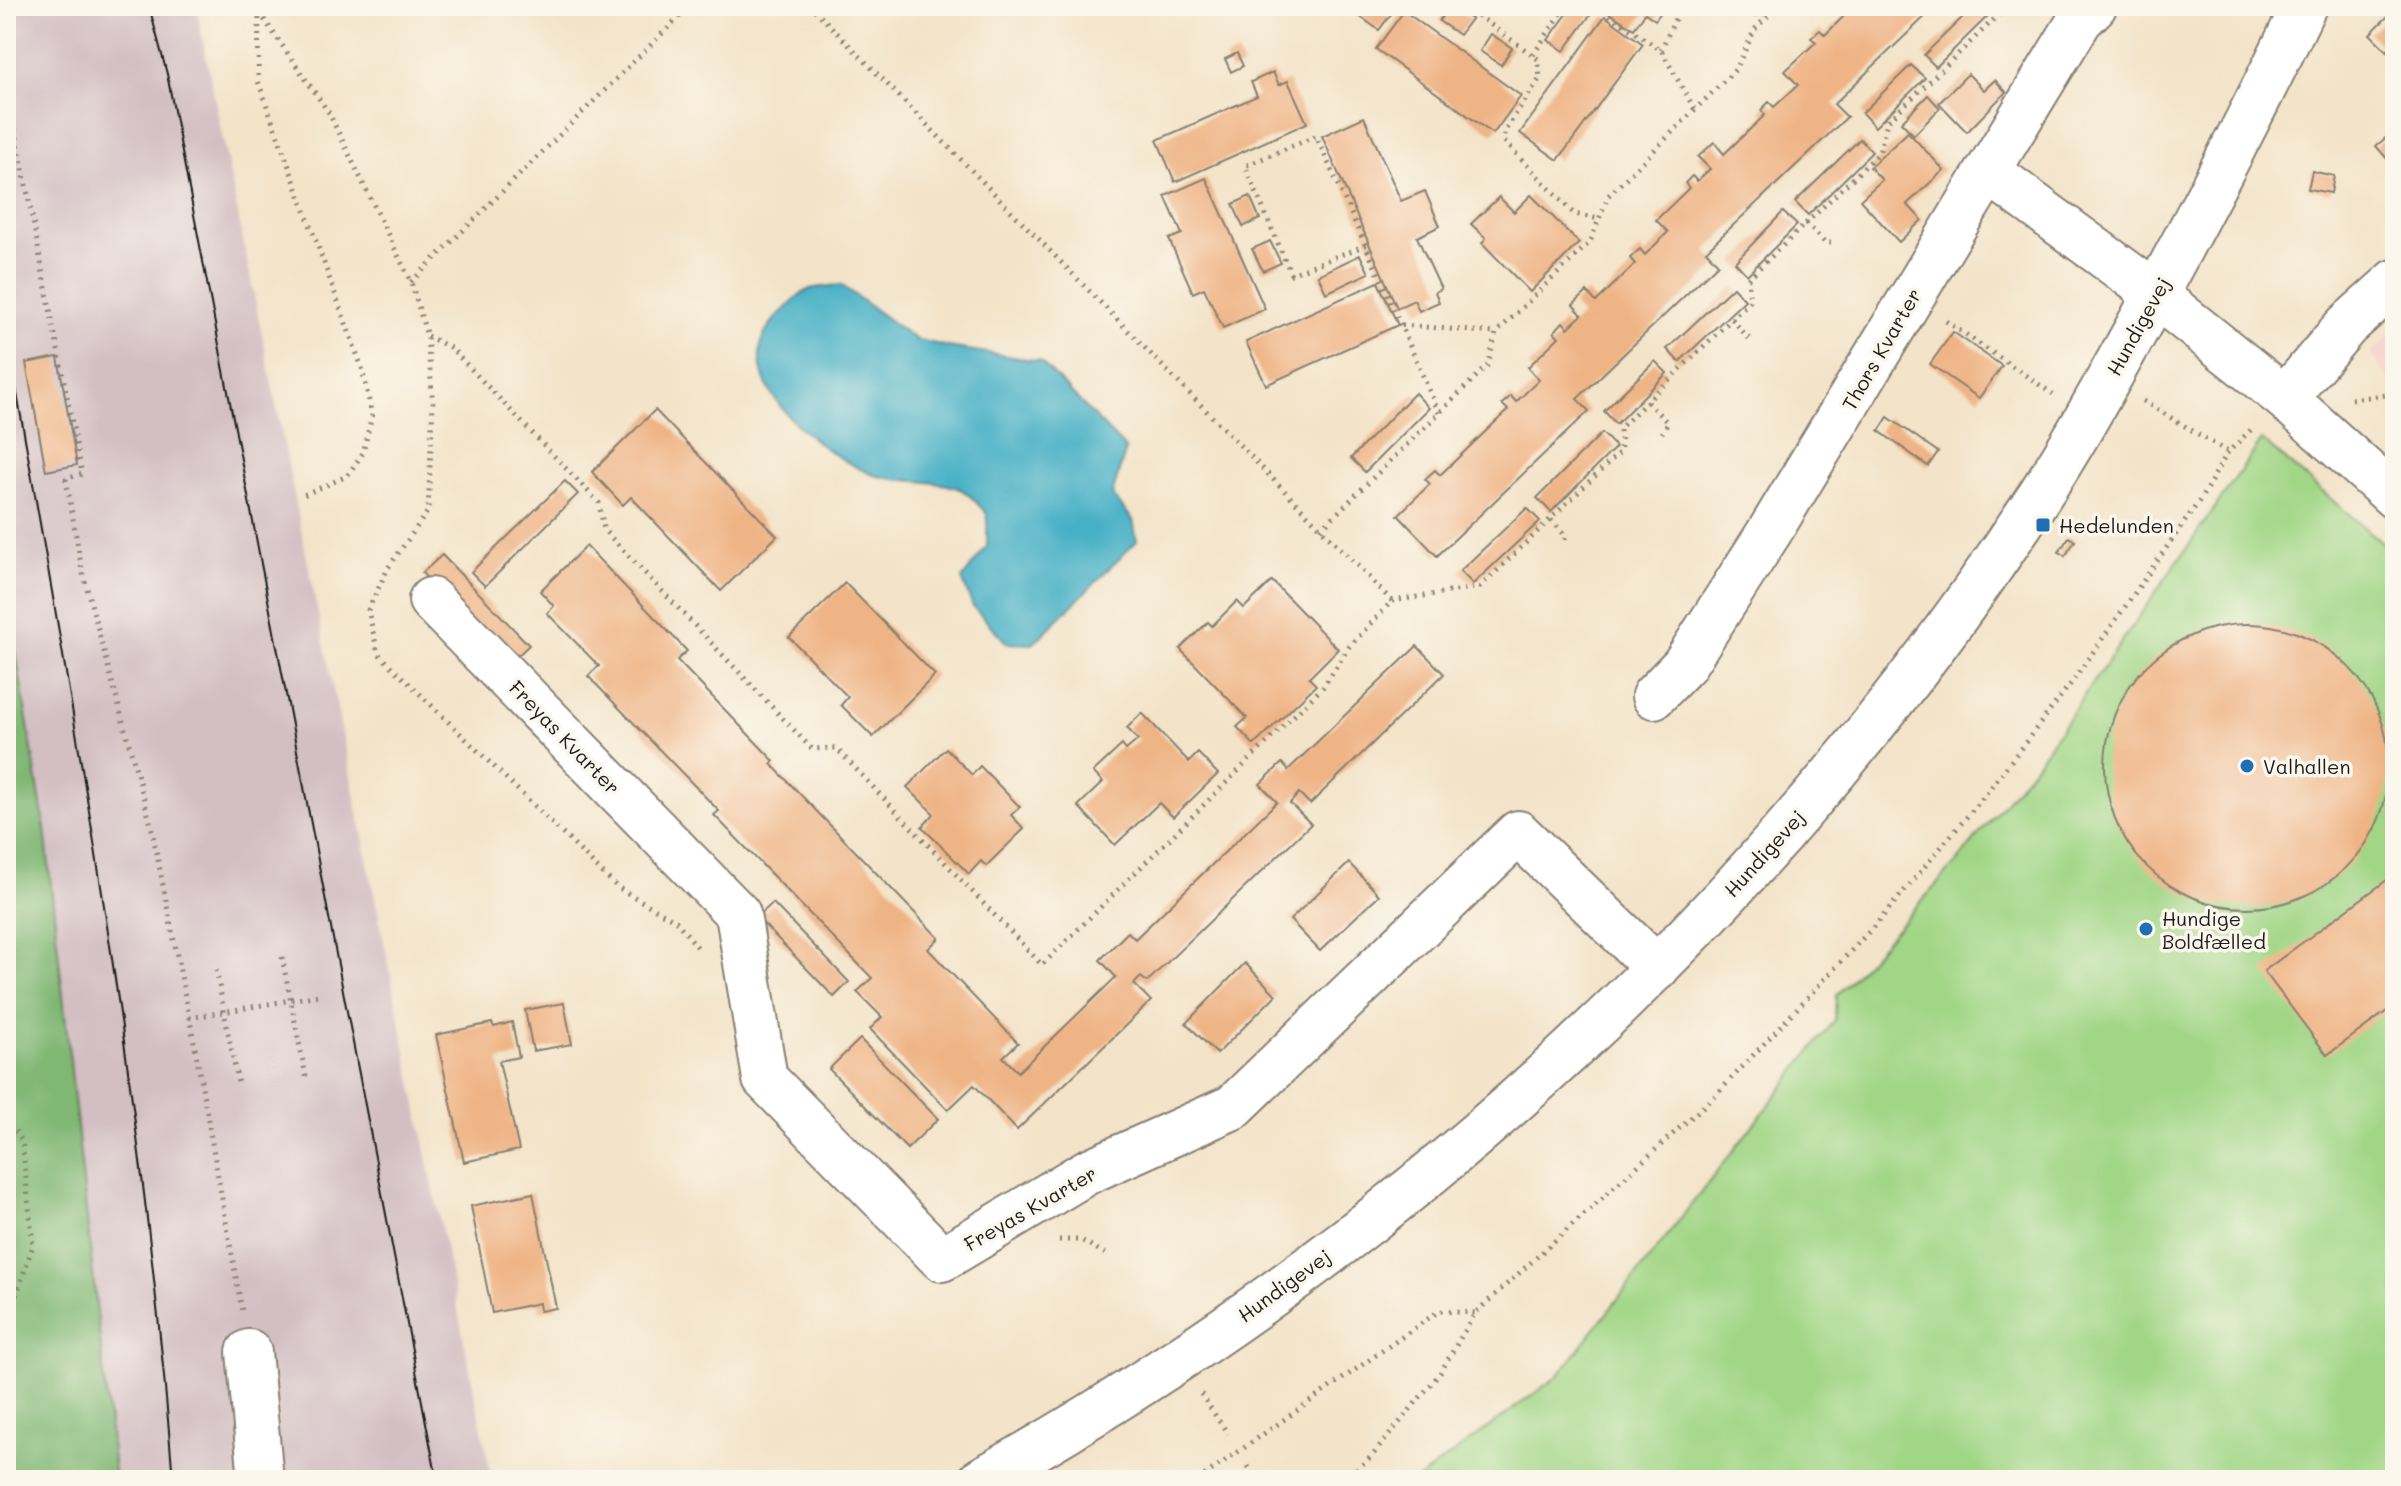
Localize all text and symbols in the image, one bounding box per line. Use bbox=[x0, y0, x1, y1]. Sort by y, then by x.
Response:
street label: Hundigevej bbox=[2100, 272, 2176, 380]
street label: Thors Kvarter bbox=[1836, 283, 1926, 415]
place label: Hedelunden bbox=[2059, 512, 2174, 538]
marker: Hedelunden bbox=[2034, 516, 2052, 534]
street label: Freyas Kvarter bbox=[504, 674, 626, 800]
place label: Valhallen bbox=[2263, 753, 2351, 779]
marker: Valhallen bbox=[2238, 757, 2256, 775]
street label: Hundigevej bbox=[1718, 804, 1810, 902]
place label: Hundige Boldfælled bbox=[2162, 905, 2266, 954]
marker: Hundige Boldfælled bbox=[2137, 920, 2155, 938]
street label: Freyas Kvarter bbox=[959, 1159, 1101, 1257]
street label: Hundigevej bbox=[1232, 1243, 1336, 1327]

